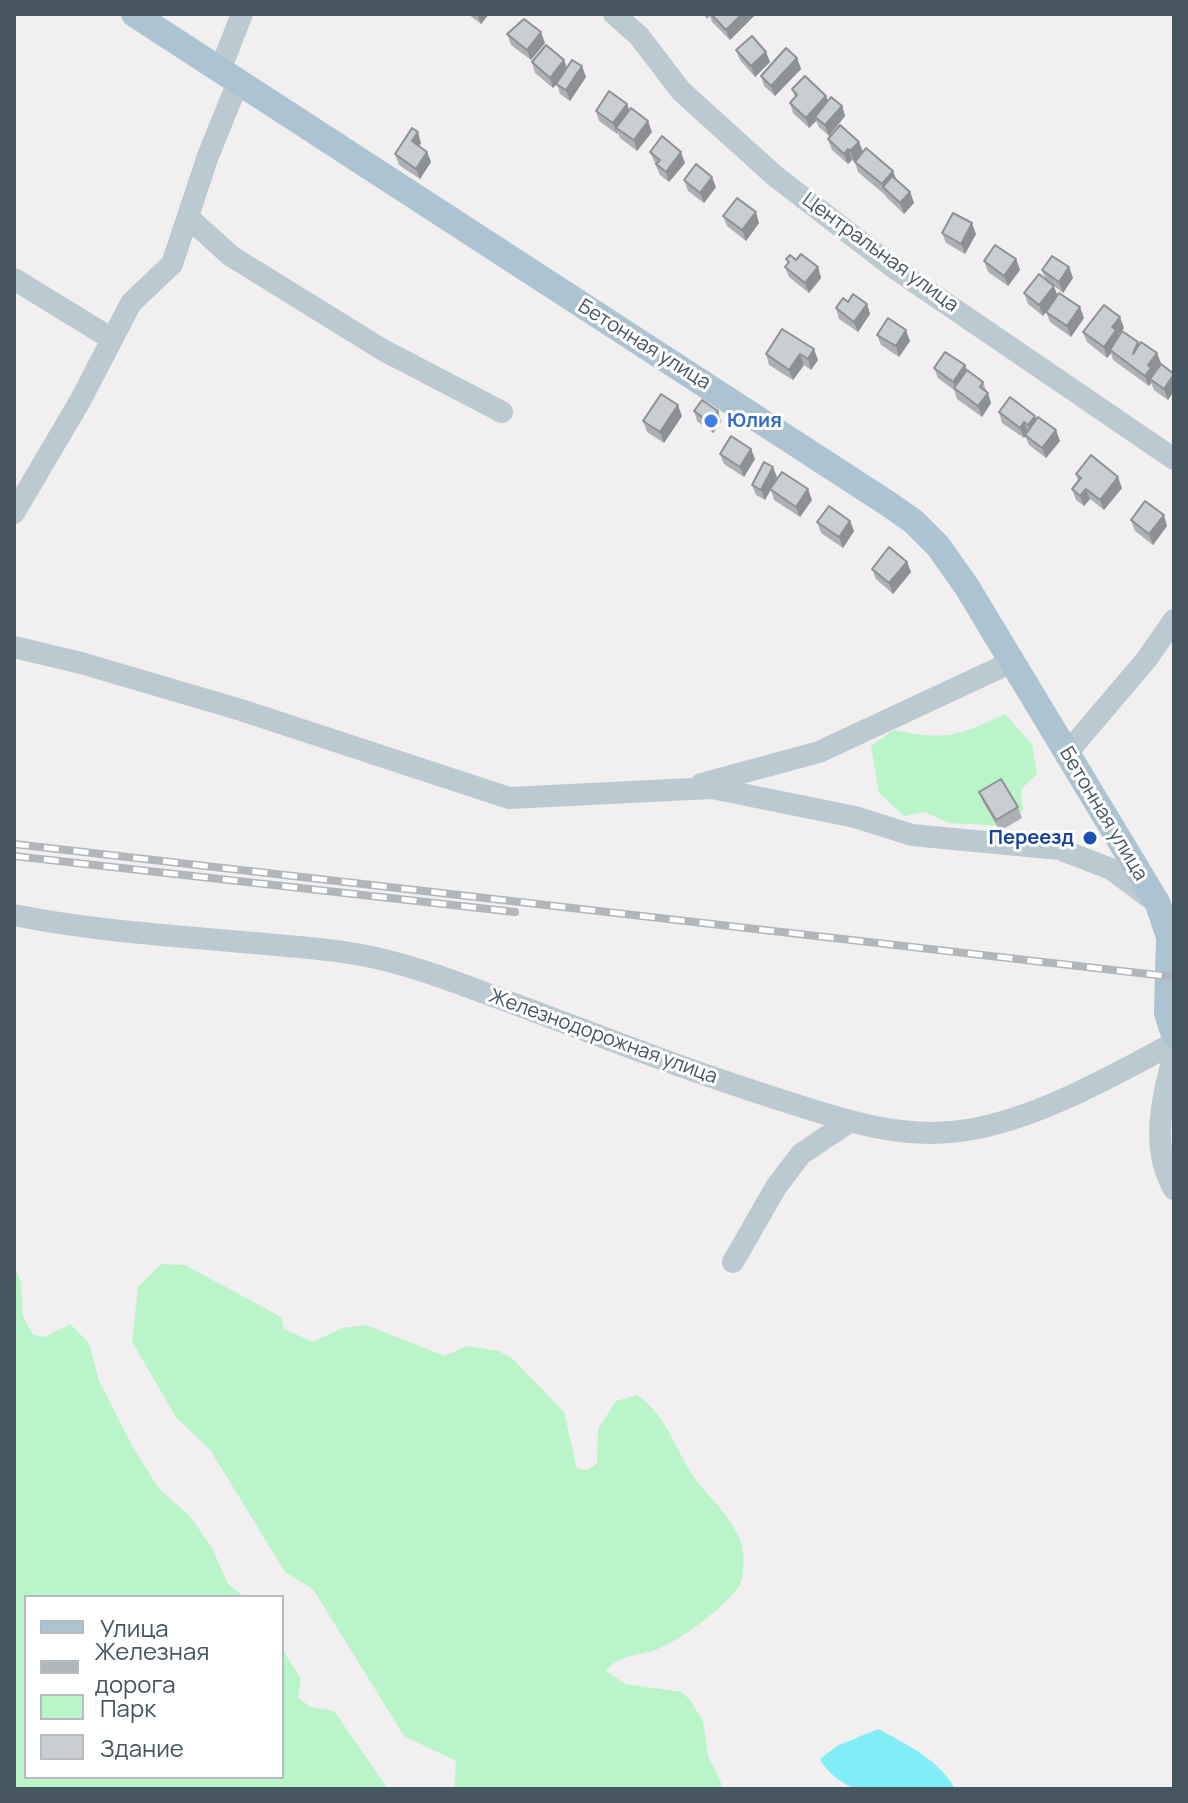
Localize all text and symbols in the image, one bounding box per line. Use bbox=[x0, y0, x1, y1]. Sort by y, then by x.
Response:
street label: Центральная улица bbox=[797, 188, 963, 318]
street label: Бетонная улица bbox=[573, 295, 715, 395]
place label: Юлия bbox=[727, 409, 782, 433]
marker: Юлия bbox=[702, 412, 720, 430]
street label: Бетонная улица bbox=[1054, 743, 1152, 885]
place label: Переезд bbox=[988, 826, 1074, 850]
marker: Переезд bbox=[1081, 829, 1099, 847]
street label: Железнодорожная улица bbox=[486, 984, 720, 1090]
legend bbox=[24, 1595, 284, 1779]
text: Улица bbox=[100, 1611, 169, 1644]
text: Железная дорога bbox=[95, 1634, 210, 1700]
text: Парк bbox=[100, 1691, 156, 1724]
text: Здание bbox=[100, 1731, 184, 1764]

